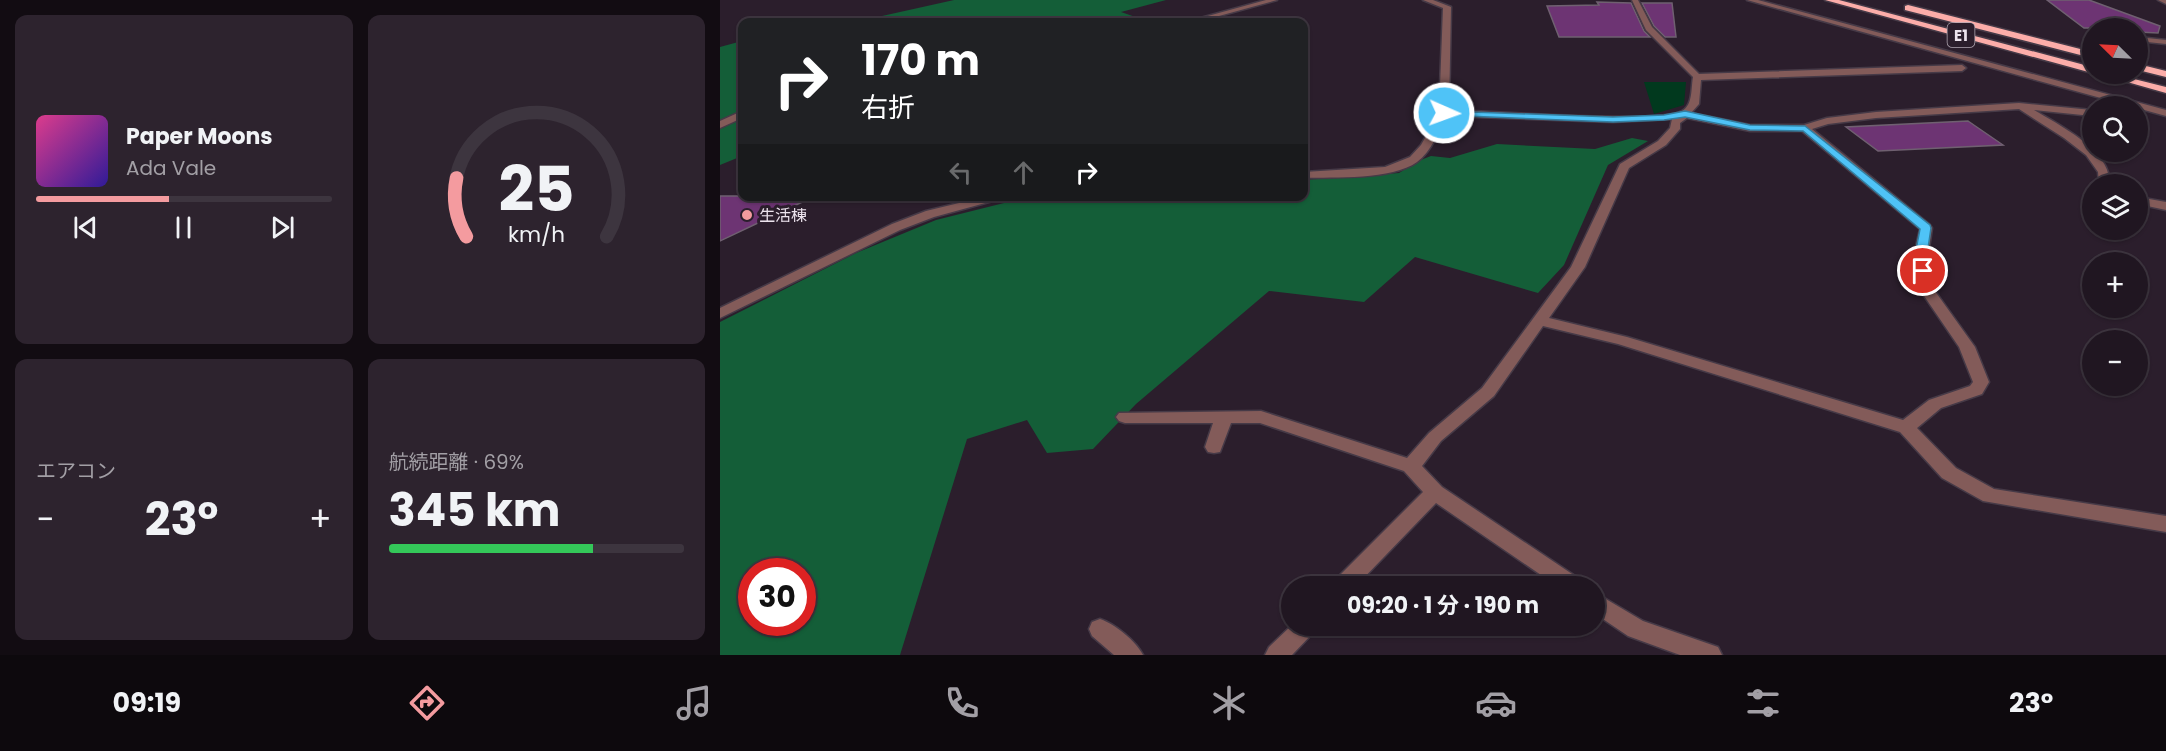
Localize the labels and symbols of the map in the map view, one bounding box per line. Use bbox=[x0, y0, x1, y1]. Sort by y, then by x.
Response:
north arrow bbox=[2082, 18, 2148, 84]
road number: E1 bbox=[1948, 23, 1974, 47]
position arrow bbox=[1412, 81, 1476, 145]
place label: 生活棟 bbox=[759, 204, 807, 227]
marker: 生活棟 bbox=[740, 208, 754, 222]
pin bbox=[1897, 245, 1948, 296]
speed limit sign: 30 bbox=[738, 558, 816, 636]

